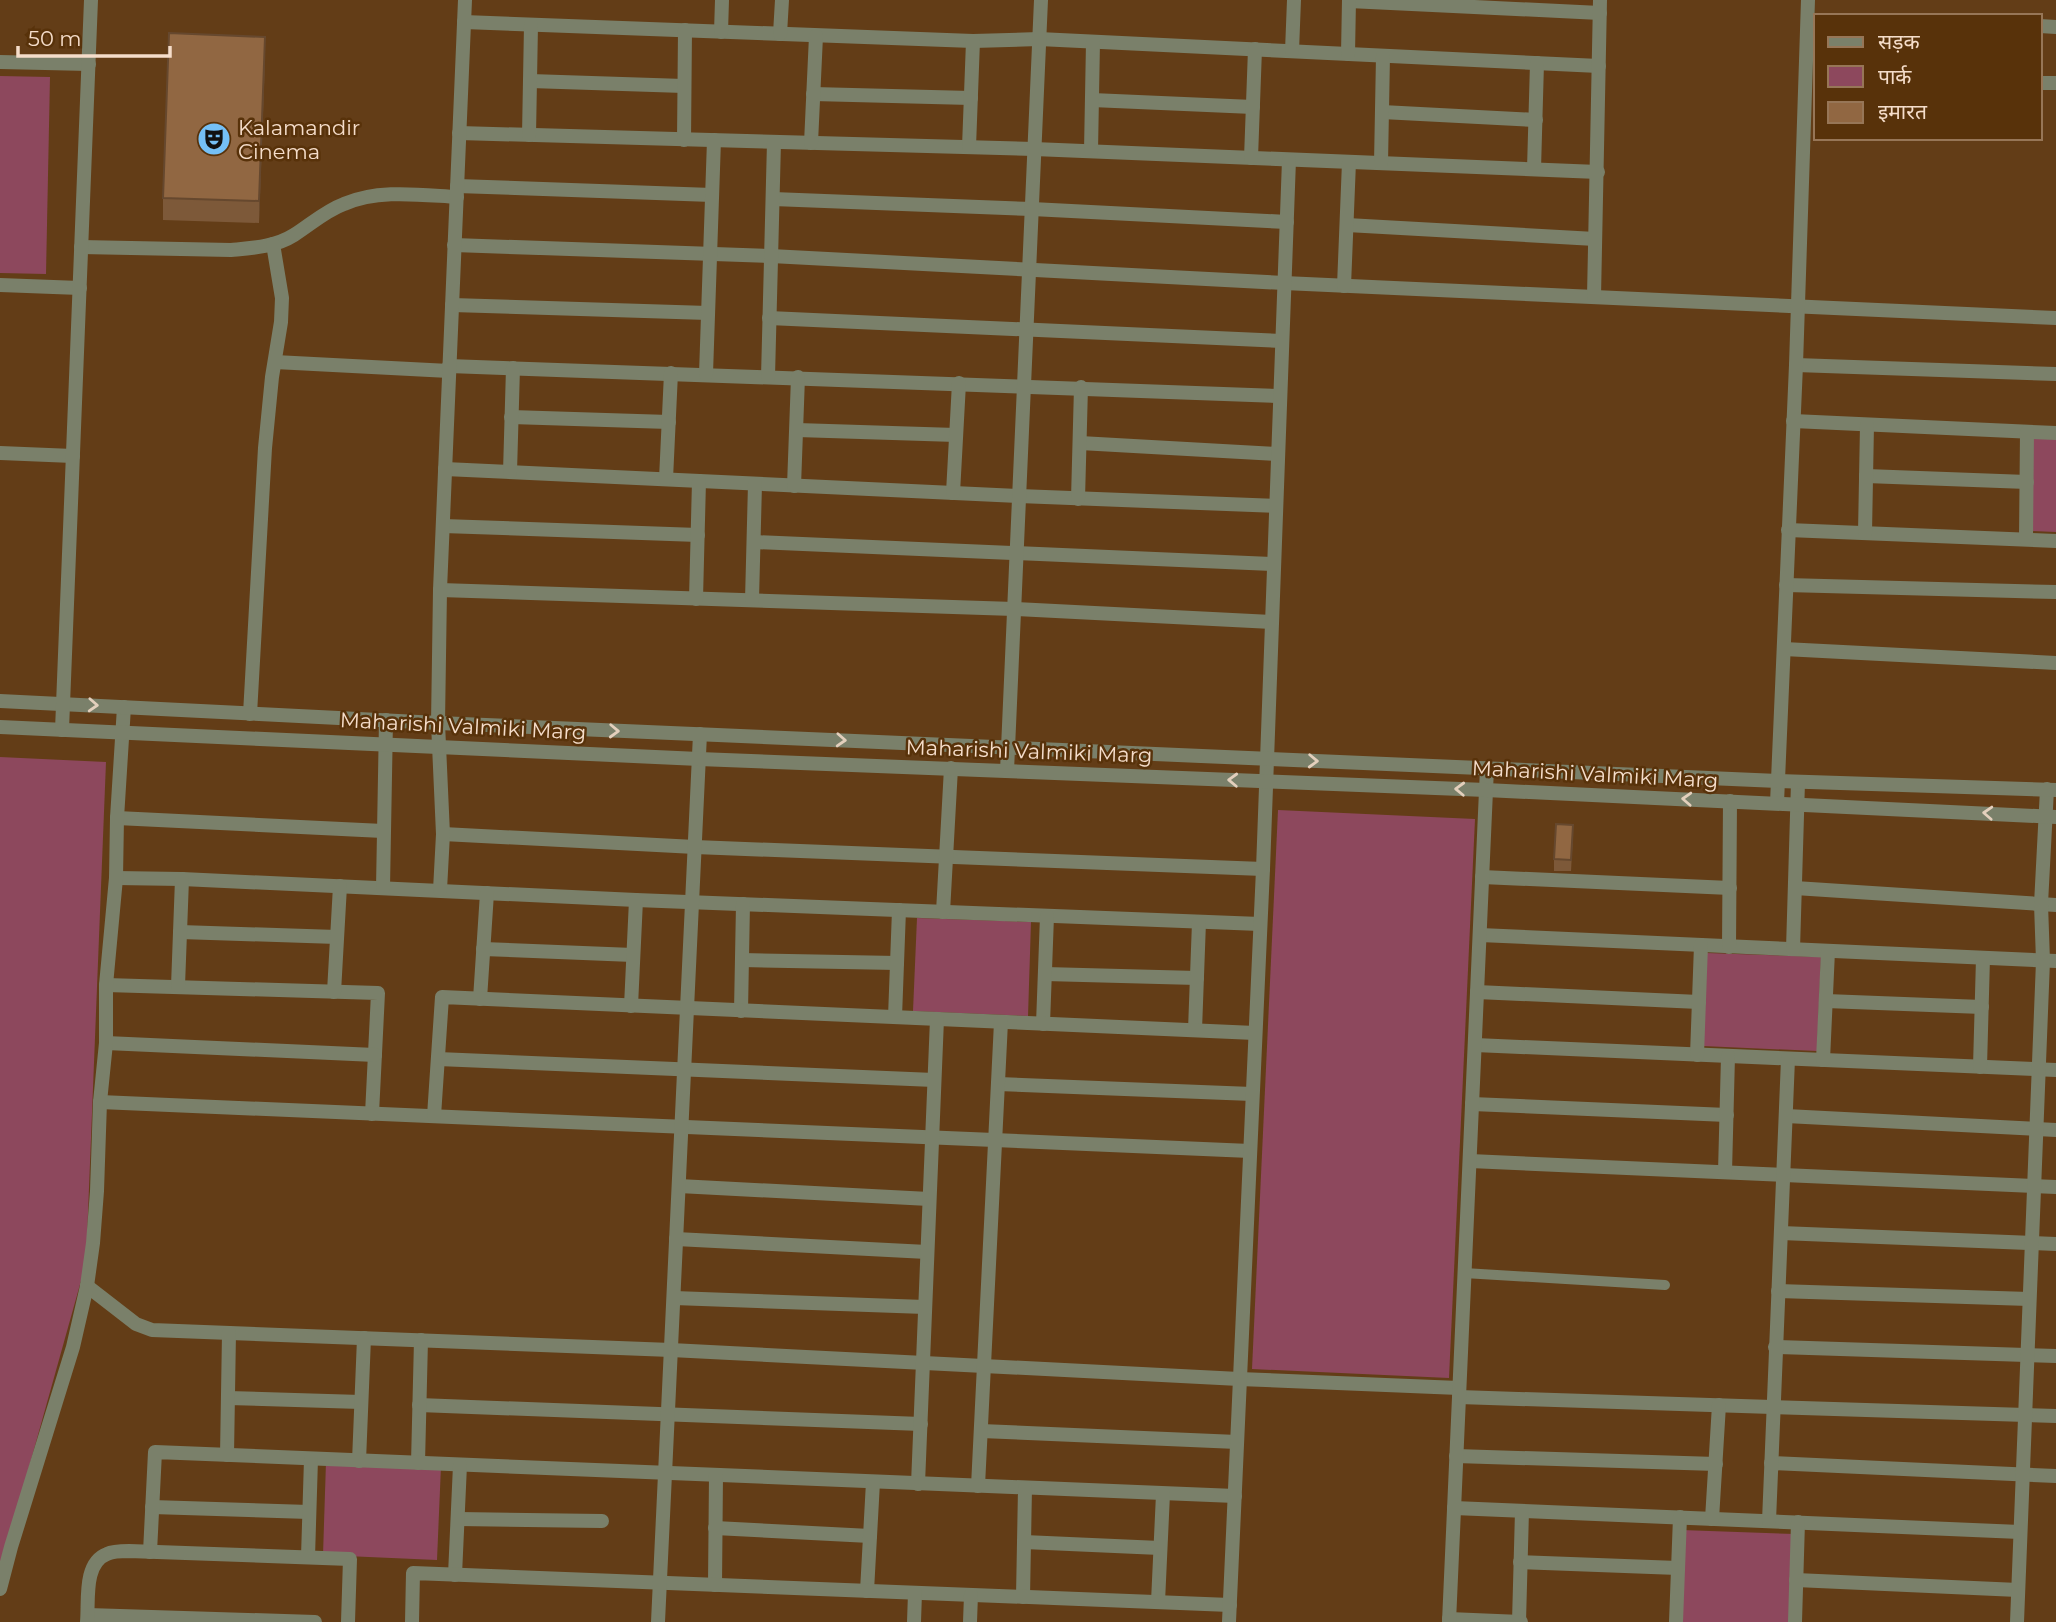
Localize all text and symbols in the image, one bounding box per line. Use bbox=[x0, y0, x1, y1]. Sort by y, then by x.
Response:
scale bar bbox=[18, 14, 170, 58]
legend bbox=[1814, 14, 2042, 140]
text: 50 m bbox=[28, 26, 82, 51]
text: सड़क bbox=[1878, 29, 1920, 54]
text: पार्क bbox=[1878, 64, 1912, 89]
text: इमारत bbox=[1878, 99, 1928, 124]
place label: Kalamandir Cinema bbox=[238, 115, 360, 164]
theatre icon: Kalamandir Cinema bbox=[195, 120, 233, 158]
one-way arrow bbox=[87, 698, 98, 713]
street label: Maharishi Valmiki Marg bbox=[339, 707, 587, 745]
one-way arrow bbox=[608, 723, 619, 738]
one-way arrow bbox=[836, 733, 847, 748]
street label: Maharishi Valmiki Marg bbox=[905, 734, 1153, 768]
one-way arrow bbox=[1308, 754, 1319, 769]
street label: Maharishi Valmiki Marg bbox=[1471, 755, 1719, 793]
one-way arrow bbox=[1227, 773, 1238, 788]
one-way arrow bbox=[1454, 781, 1465, 796]
one-way arrow bbox=[1681, 791, 1692, 806]
one-way arrow bbox=[1982, 806, 1993, 821]

